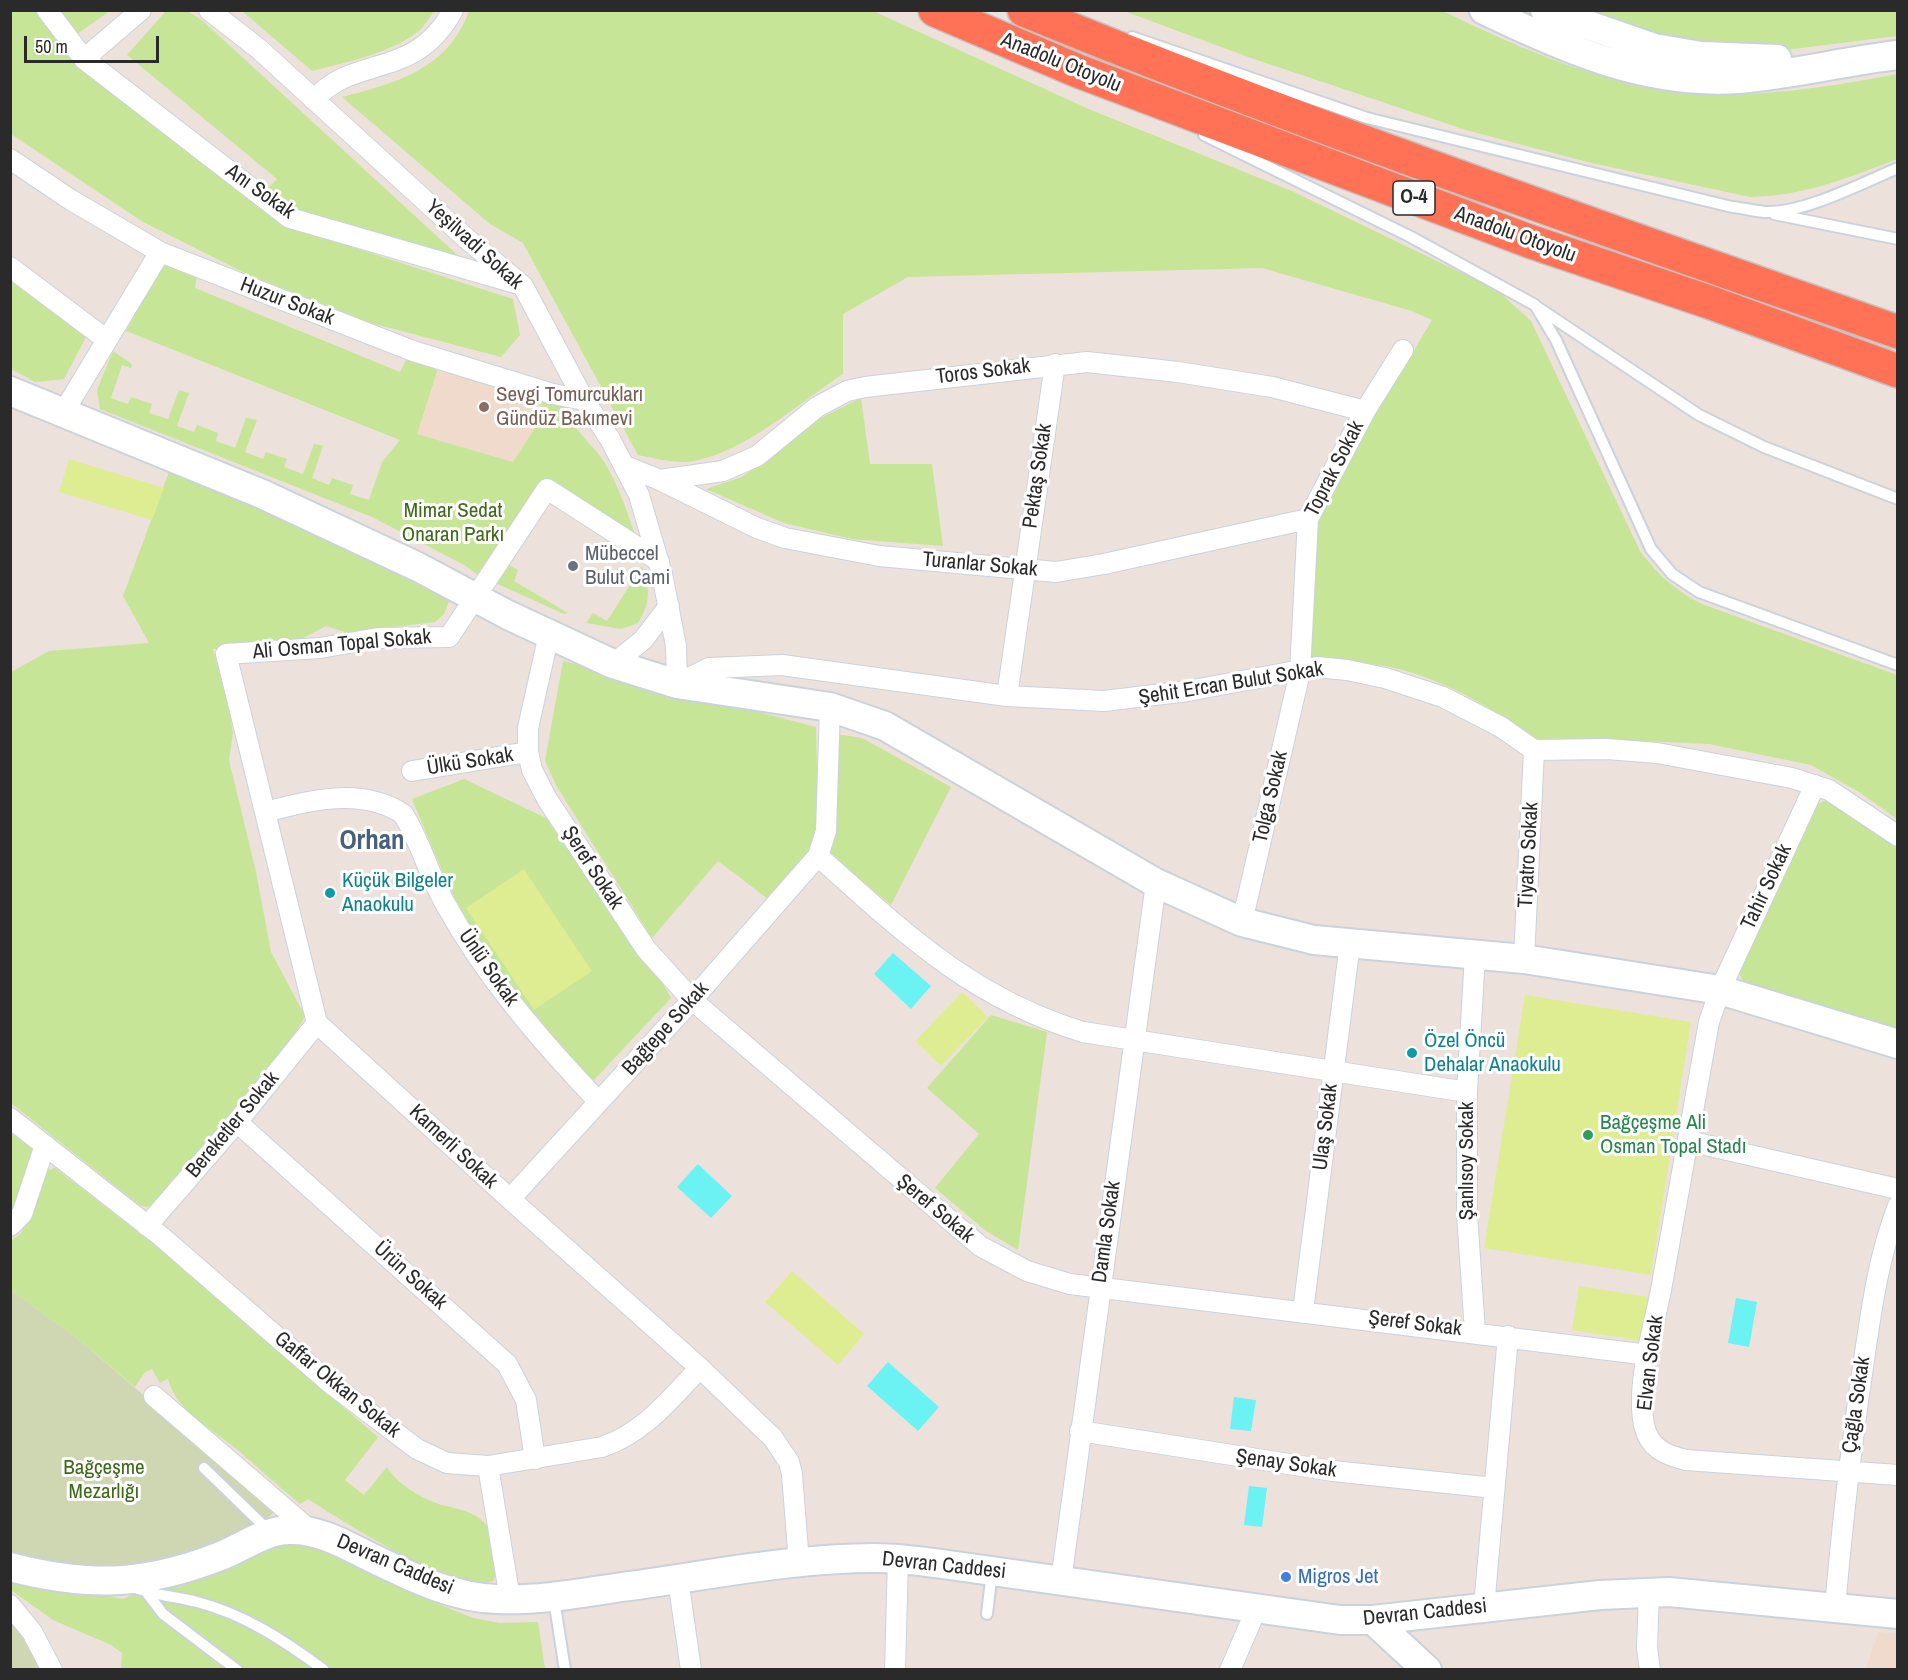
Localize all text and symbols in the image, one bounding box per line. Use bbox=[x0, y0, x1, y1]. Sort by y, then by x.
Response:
scale bar bbox=[27, 24, 162, 62]
street label: Anadolu Otoyolu bbox=[997, 27, 1125, 99]
text: 50 m bbox=[35, 34, 68, 59]
street label: Anı Sokak bbox=[221, 159, 299, 225]
road number: O-4 bbox=[1393, 181, 1435, 215]
street label: Yeşilvadi Sokak bbox=[420, 195, 528, 295]
street label: Anadolu Otoyolu bbox=[1451, 201, 1579, 269]
street label: Huzur Sokak bbox=[236, 273, 338, 331]
street label: Toros Sokak bbox=[934, 354, 1032, 390]
place label: Sevgi Tomurcukları Gündüz Bakımevi bbox=[496, 382, 643, 432]
marker: Sevgi Tomurcukları Gündüz Bakımevi bbox=[477, 400, 491, 414]
street label: Toprak Sokak bbox=[1300, 417, 1370, 521]
street label: Pektaş Sokak bbox=[1018, 422, 1058, 530]
park label: Mimar Sedat Onaran Parkı bbox=[402, 498, 504, 548]
place label: Mübeccel Bulut Cami bbox=[585, 541, 670, 591]
street label: Turanlar Sokak bbox=[921, 547, 1039, 583]
marker: Mübeccel Bulut Cami bbox=[566, 559, 580, 573]
street label: Ali Osman Topal Sokak bbox=[252, 625, 432, 665]
street label: Şehit Ercan Bulut Sokak bbox=[1137, 657, 1325, 711]
street label: Ülkü Sokak bbox=[425, 743, 515, 781]
street label: Tolga Sokak bbox=[1248, 748, 1294, 846]
street label: Tiyatro Sokak bbox=[1514, 801, 1544, 909]
street label: Şeref Sokak bbox=[556, 822, 628, 914]
district label: Orhan bbox=[339, 826, 405, 858]
street label: Tahir Sokak bbox=[1736, 840, 1798, 934]
place label: Küçük Bilgeler Anaokulu bbox=[342, 868, 453, 918]
marker: Küçük Bilgeler Anaokulu bbox=[323, 886, 337, 900]
street label: Ünlü Sokak bbox=[452, 925, 524, 1011]
street label: Bağtepe Sokak bbox=[618, 977, 714, 1081]
place label: Özel Öncü Dehalar Anaokulu bbox=[1424, 1028, 1561, 1078]
marker: Özel Öncü Dehalar Anaokulu bbox=[1405, 1046, 1419, 1060]
street label: Bereketler Sokak bbox=[181, 1067, 285, 1183]
street label: Ulaş Sokak bbox=[1308, 1082, 1344, 1172]
street label: Kamerli Sokak bbox=[403, 1100, 503, 1194]
street label: Şanlısoy Sokak bbox=[1454, 1102, 1480, 1220]
place label: Bağçeşme Ali Osman Topal Stadı bbox=[1600, 1110, 1746, 1160]
marker: Bağçeşme Ali Osman Topal Stadı bbox=[1581, 1128, 1595, 1142]
street label: Şeref Sokak bbox=[891, 1169, 979, 1249]
street label: Damla Sokak bbox=[1087, 1180, 1127, 1284]
street label: Ürün Sokak bbox=[368, 1237, 452, 1315]
street label: Şeref Sokak bbox=[1367, 1306, 1463, 1342]
street label: Elvan Sokak bbox=[1633, 1314, 1669, 1412]
street label: Gaffar Okkan Sokak bbox=[269, 1327, 405, 1443]
street label: Çağla Sokak bbox=[1838, 1355, 1876, 1455]
street label: Şenay Sokak bbox=[1234, 1444, 1338, 1484]
park label: Bağçeşme Mezarlığı bbox=[63, 1455, 145, 1505]
street label: Devran Caddesi bbox=[333, 1529, 457, 1601]
street label: Devran Caddesi bbox=[881, 1547, 1007, 1585]
place label: Migros Jet bbox=[1298, 1564, 1378, 1590]
marker: Migros Jet bbox=[1279, 1570, 1293, 1584]
street label: Devran Caddesi bbox=[1362, 1594, 1488, 1632]

